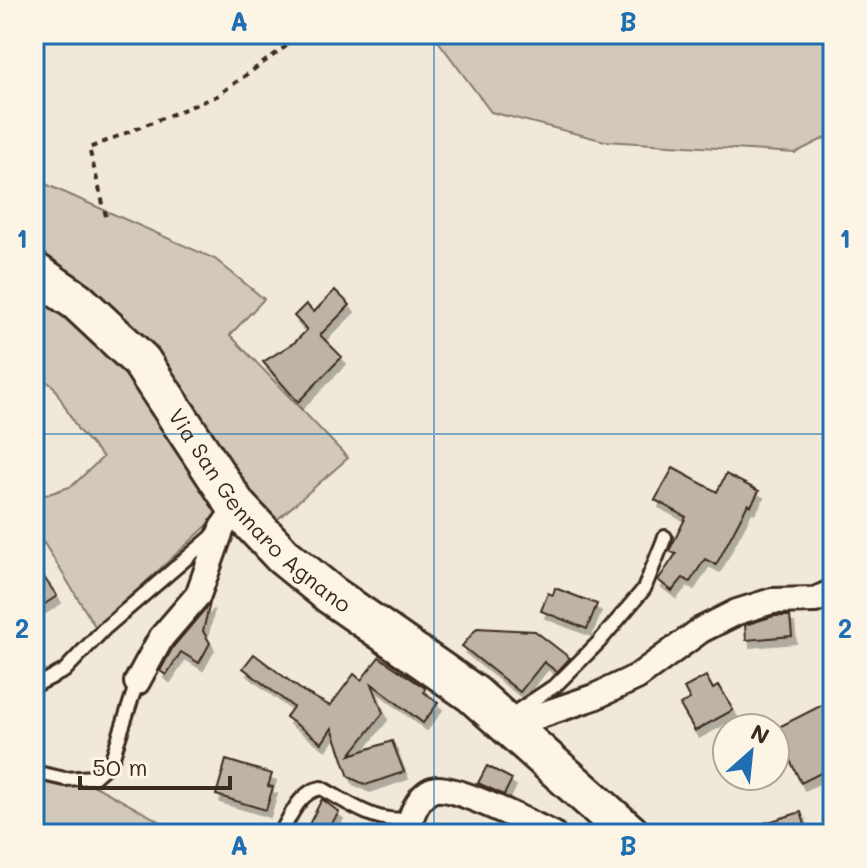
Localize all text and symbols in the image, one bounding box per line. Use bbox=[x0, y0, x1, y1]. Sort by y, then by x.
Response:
text: A bbox=[230, 4, 248, 38]
text: B bbox=[619, 4, 637, 38]
text: 1 bbox=[16, 221, 28, 255]
text: 1 bbox=[839, 221, 851, 255]
street label: Via San Gennaro Agnano bbox=[162, 403, 357, 619]
text: 2 bbox=[15, 611, 29, 645]
text: 2 bbox=[838, 611, 852, 645]
north arrow bbox=[711, 712, 791, 792]
text: N bbox=[746, 717, 774, 750]
scale bar bbox=[80, 740, 230, 790]
text: 50 m bbox=[92, 751, 148, 782]
text: A bbox=[230, 828, 248, 862]
text: B bbox=[619, 828, 637, 862]

